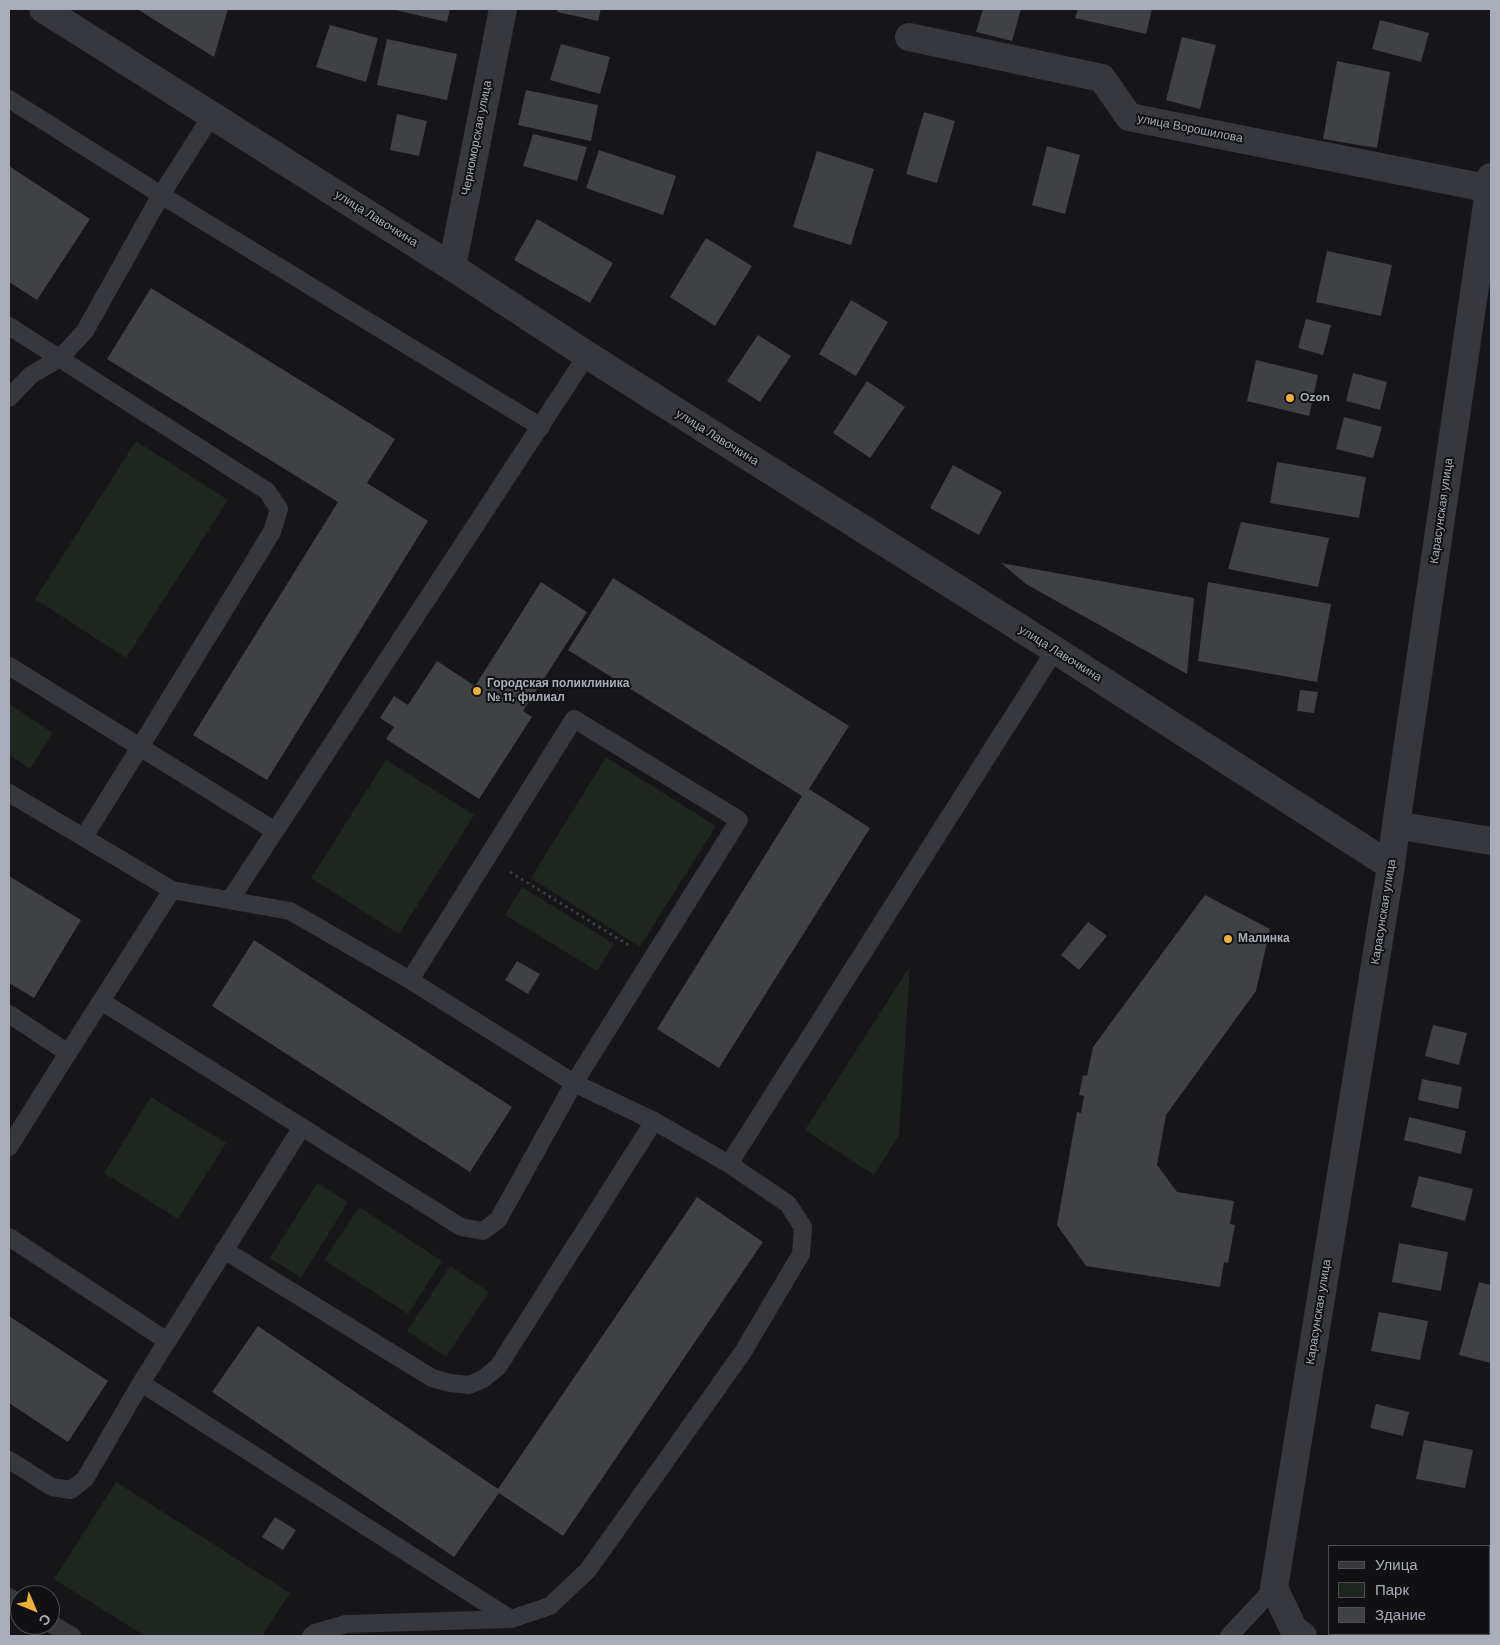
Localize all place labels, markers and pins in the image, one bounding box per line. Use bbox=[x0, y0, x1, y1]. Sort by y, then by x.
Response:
place label: Ozon bbox=[1300, 391, 1330, 405]
marker: Ozon bbox=[1284, 392, 1296, 404]
place label: Городская поликлиника № 11, филиал bbox=[487, 677, 629, 705]
marker: Городская поликлиника № 11, филиал bbox=[471, 685, 483, 697]
place label: Малинка bbox=[1238, 932, 1290, 946]
marker: Малинка bbox=[1222, 933, 1234, 945]

